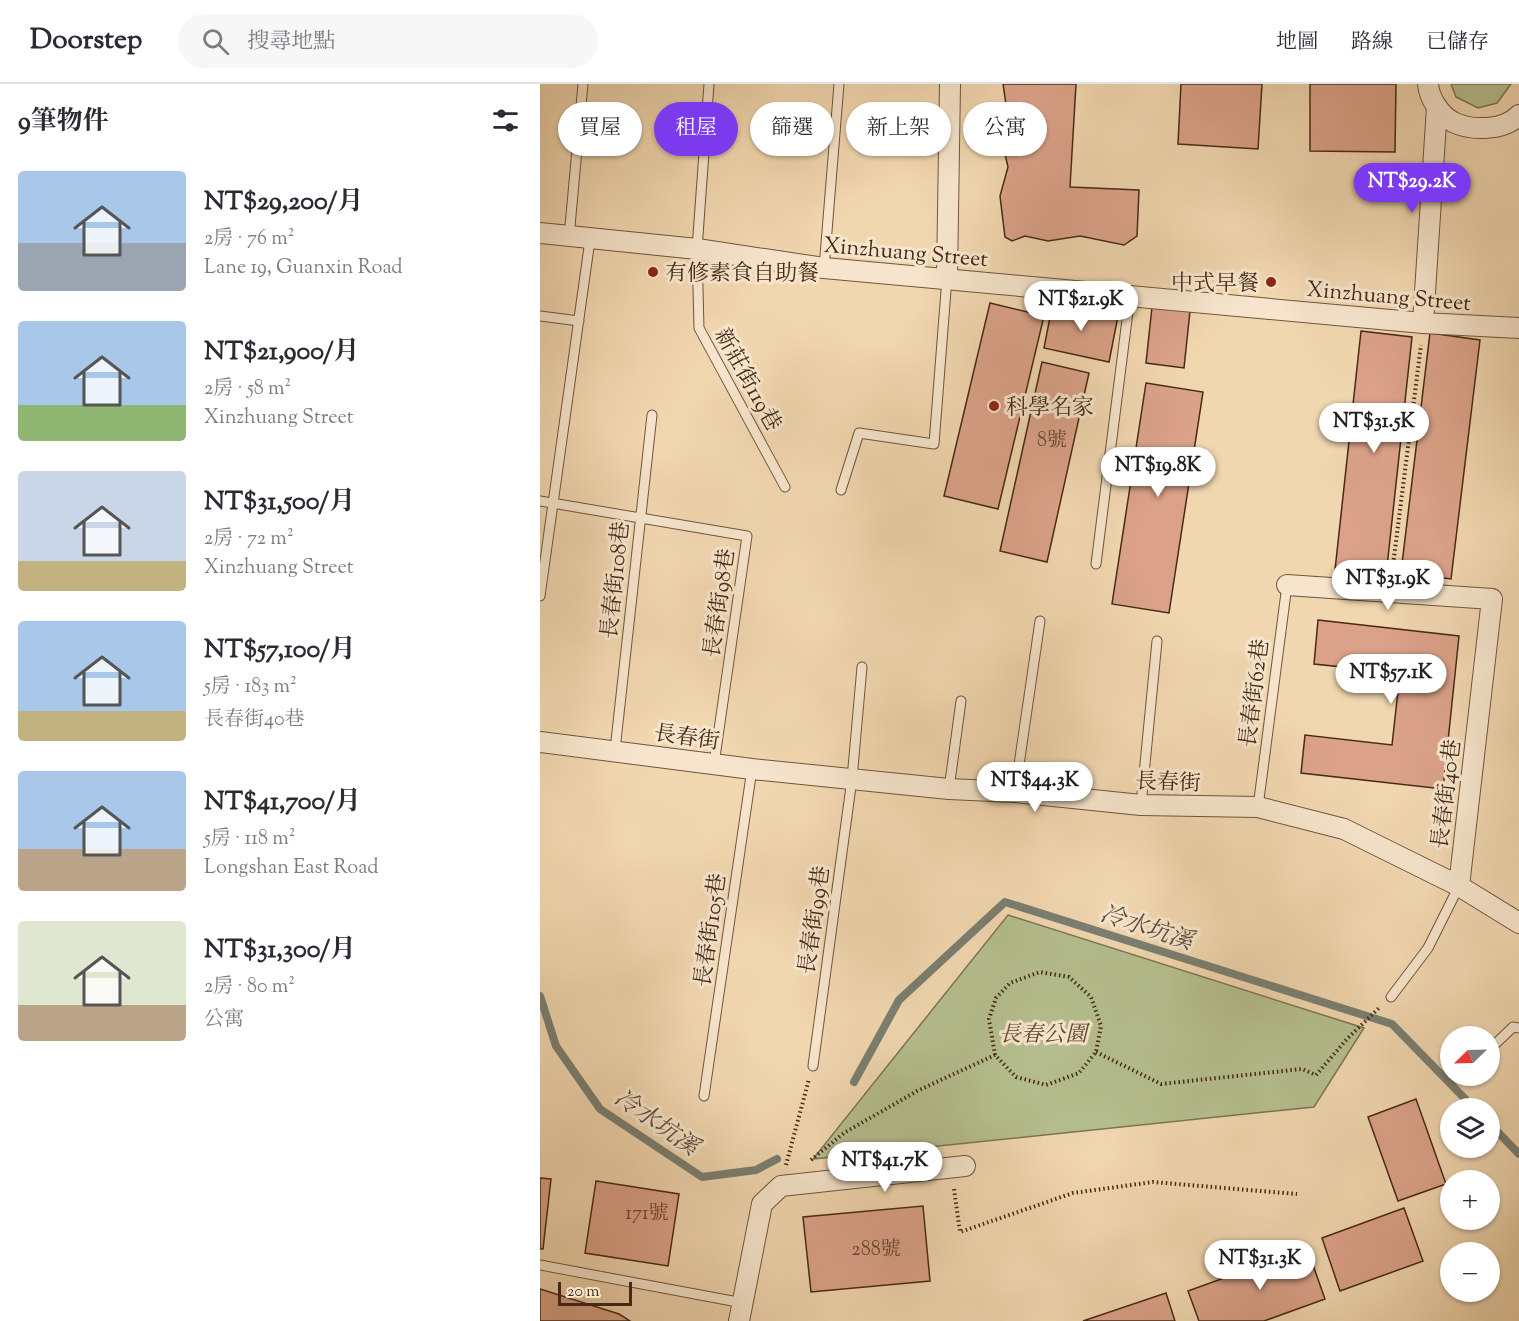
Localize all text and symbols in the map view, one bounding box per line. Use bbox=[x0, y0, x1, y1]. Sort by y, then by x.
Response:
search box bbox=[178, 14, 598, 68]
text: Doorstep bbox=[30, 21, 142, 61]
icon: search bbox=[199, 25, 232, 58]
text: 搜尋地點 bbox=[247, 27, 335, 59]
text: 地圖 bbox=[1276, 28, 1318, 58]
text: 路線 bbox=[1351, 28, 1393, 58]
text: 已儲存 bbox=[1426, 28, 1489, 58]
chip: 買屋 bbox=[558, 102, 642, 156]
chip: 租屋 bbox=[654, 102, 738, 156]
chip: 篩選 bbox=[750, 102, 834, 156]
chip: 新上架 bbox=[846, 102, 951, 156]
chip: 公寓 bbox=[963, 102, 1047, 156]
text: 9筆物件 bbox=[18, 104, 109, 141]
icon: filters bbox=[489, 104, 522, 137]
pin: NT$29.2K bbox=[1350, 163, 1474, 214]
text: NT$29.2K bbox=[1368, 168, 1456, 197]
text: NT$29,200/月 bbox=[204, 184, 363, 221]
icon: home bbox=[66, 195, 138, 267]
text: 2房 · 76 m² bbox=[204, 225, 294, 254]
street label: Xinzhuang Street bbox=[822, 231, 990, 277]
text: Lane 19, Guanxin Road bbox=[204, 254, 403, 283]
place label: 有修素食自助餐 bbox=[665, 259, 819, 291]
marker: 有修素食自助餐 bbox=[646, 265, 660, 279]
place label: 中式早餐 bbox=[1171, 269, 1259, 301]
marker: 中式早餐 bbox=[1264, 275, 1278, 289]
street label: Xinzhuang Street bbox=[1305, 275, 1473, 321]
pin: NT$21.9K bbox=[1019, 281, 1143, 332]
text: NT$21.9K bbox=[1038, 286, 1124, 315]
street label: 新莊街119巷 bbox=[705, 323, 788, 438]
text: NT$21,900/月 bbox=[204, 334, 360, 371]
icon: home bbox=[66, 345, 138, 417]
text: 2房 · 58 m² bbox=[204, 375, 291, 404]
place label: 科學名家 bbox=[1006, 393, 1094, 425]
marker: 科學名家 bbox=[987, 399, 1001, 413]
pin: NT$31.5K bbox=[1312, 403, 1436, 454]
text: Xinzhuang Street bbox=[204, 404, 354, 433]
text: NT$31.5K bbox=[1333, 408, 1415, 437]
house number: 8號 bbox=[1037, 427, 1067, 456]
pin: NT$19.8K bbox=[1096, 447, 1220, 498]
text: NT$19.8K bbox=[1115, 452, 1201, 481]
text: NT$31,500/月 bbox=[204, 484, 355, 521]
icon: home bbox=[66, 495, 138, 567]
street label: 長春街108巷 bbox=[595, 520, 639, 641]
text: 2房 · 72 m² bbox=[204, 525, 294, 554]
street label: 長春街98巷 bbox=[697, 547, 744, 660]
text: Xinzhuang Street bbox=[204, 554, 354, 583]
pin: NT$31.9K bbox=[1326, 560, 1450, 611]
text: NT$31.9K bbox=[1346, 565, 1430, 594]
text: NT$57,100/月 bbox=[204, 632, 356, 669]
street label: 長春街62巷 bbox=[1233, 637, 1279, 749]
icon: home bbox=[66, 645, 138, 717]
pin: NT$57.1K bbox=[1329, 654, 1453, 705]
text: NT$57.1K bbox=[1350, 659, 1432, 688]
text: 5房 · 183 m² bbox=[204, 673, 297, 702]
text: 長春街40巷 bbox=[204, 706, 304, 735]
street label: 長春街 bbox=[652, 719, 721, 759]
street label: 長春街40巷 bbox=[1425, 738, 1471, 851]
pin: NT$44.3K bbox=[973, 762, 1097, 813]
text: NT$44.3K bbox=[991, 767, 1079, 796]
street label: 長春街 bbox=[1134, 767, 1201, 801]
text: NT$41,700/月 bbox=[204, 784, 361, 821]
icon: home bbox=[66, 795, 138, 867]
text: 5房 · 118 m² bbox=[204, 825, 296, 854]
text: Longshan East Road bbox=[204, 854, 379, 883]
street label: 長春街99巷 bbox=[793, 864, 839, 977]
street label: 長春街105巷 bbox=[688, 872, 736, 989]
water label: 冷水坑溪 bbox=[1095, 898, 1200, 961]
text: NT$31,300/月 bbox=[204, 932, 356, 969]
icon: home bbox=[66, 945, 138, 1017]
text: 2房 · 80 m² bbox=[204, 973, 295, 1002]
text: 公寓 bbox=[204, 1006, 244, 1035]
park label: 長春公園 bbox=[999, 1020, 1090, 1052]
north arrow bbox=[1440, 1026, 1500, 1086]
map controls bbox=[1440, 1026, 1500, 1302]
water label: 冷水坑溪 bbox=[607, 1082, 707, 1167]
button: layers bbox=[1440, 1098, 1500, 1158]
pin: NT$41.7K bbox=[823, 1142, 947, 1193]
text: NT$41.7K bbox=[841, 1147, 929, 1176]
button: + bbox=[1440, 1170, 1500, 1230]
house number: 171號 bbox=[625, 1200, 669, 1229]
house number: 288號 bbox=[851, 1236, 901, 1265]
pin: NT$31.3K bbox=[1198, 1240, 1322, 1291]
button: − bbox=[1440, 1242, 1500, 1302]
text: NT$31.3K bbox=[1218, 1245, 1302, 1274]
scale bar bbox=[558, 1279, 632, 1306]
text: 20 m bbox=[567, 1281, 600, 1304]

